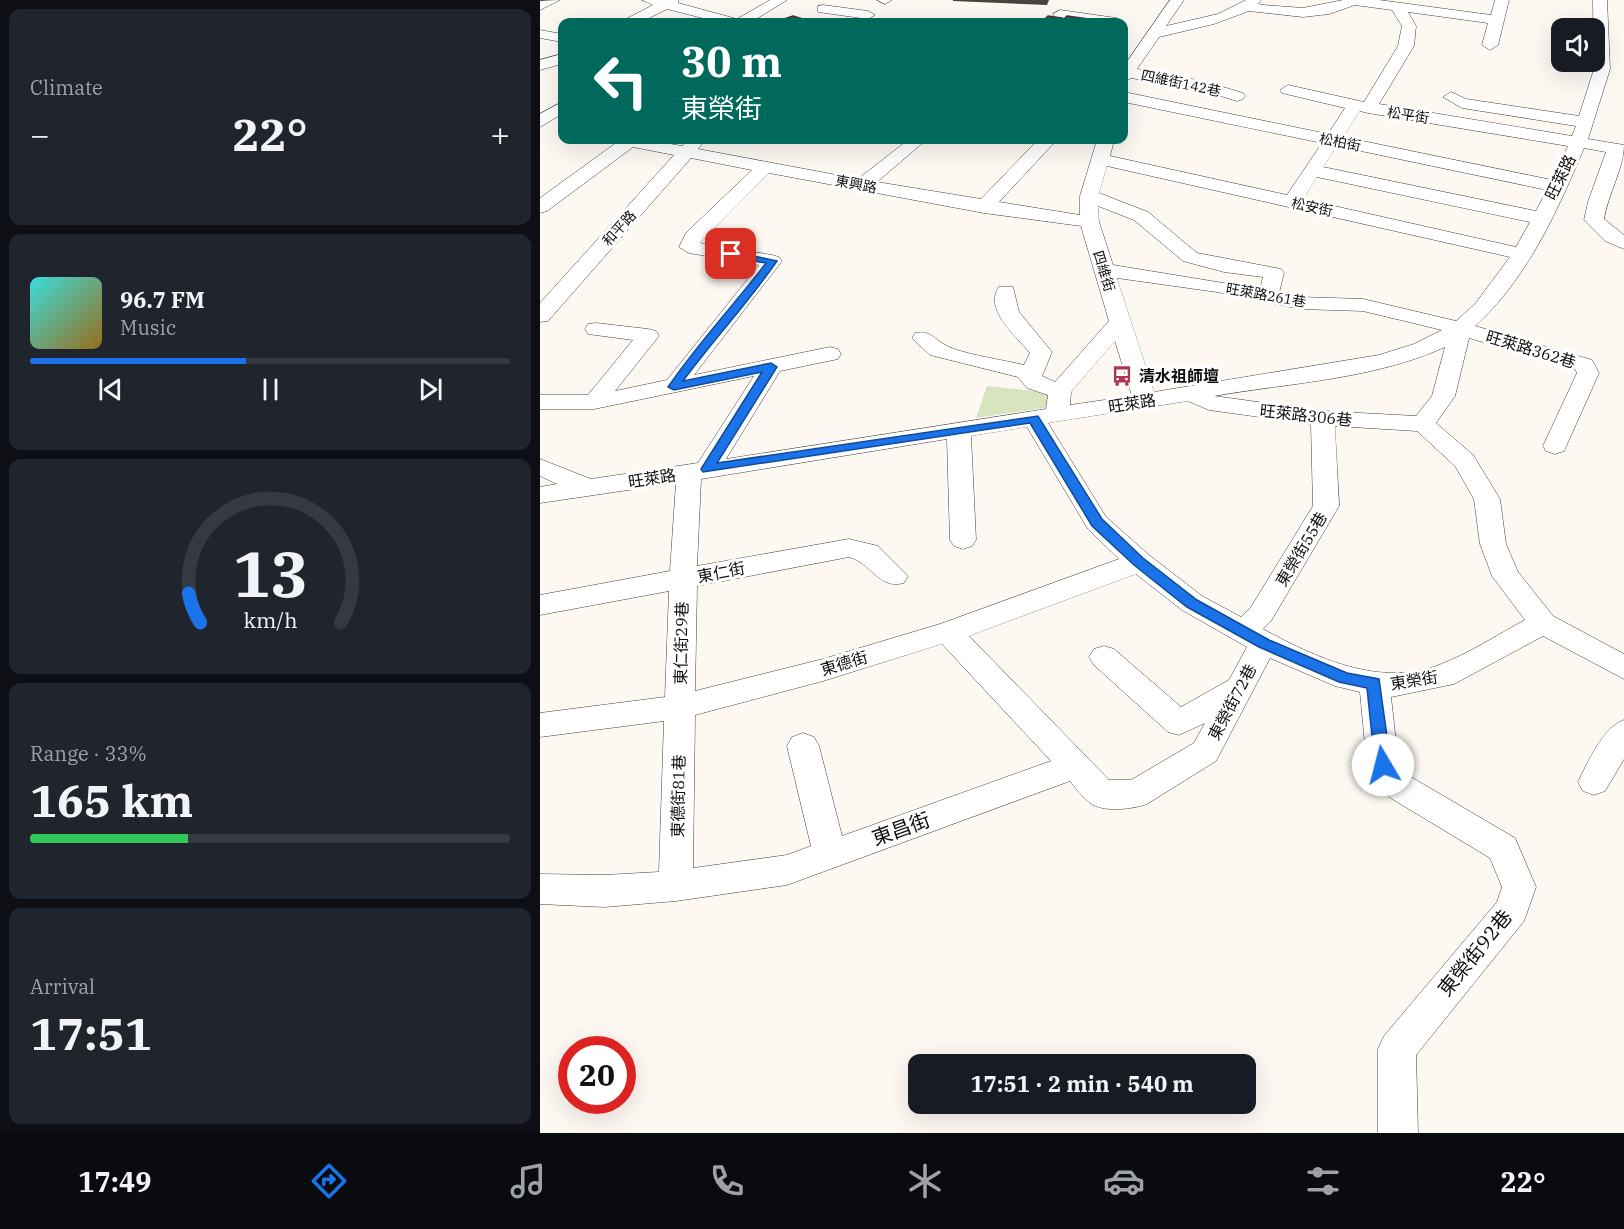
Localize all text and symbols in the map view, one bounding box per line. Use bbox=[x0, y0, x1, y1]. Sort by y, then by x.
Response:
map controls bbox=[1551, 18, 1605, 72]
button: sound bbox=[1551, 18, 1605, 72]
text: 30 m bbox=[681, 34, 782, 89]
icon: left bbox=[582, 42, 660, 120]
street label: 四維街142巷 bbox=[1139, 66, 1223, 100]
text: Climate bbox=[30, 74, 103, 101]
text: 東榮街 bbox=[681, 90, 762, 125]
street label: 松平街 bbox=[1386, 103, 1430, 127]
text: 22° bbox=[232, 105, 308, 163]
text: − bbox=[30, 113, 50, 156]
text: + bbox=[490, 113, 510, 156]
street label: 松柏街 bbox=[1318, 129, 1362, 155]
street label: 旺萊路 bbox=[1540, 151, 1580, 203]
street label: 東興路 bbox=[834, 171, 878, 197]
street label: 松安街 bbox=[1290, 194, 1334, 220]
street label: 和平路 bbox=[598, 206, 640, 250]
pin bbox=[705, 228, 756, 279]
icon: arrive bbox=[714, 237, 747, 270]
street label: 四維街 bbox=[1089, 248, 1119, 294]
street label: 旺萊路261巷 bbox=[1224, 279, 1308, 311]
text: 96.7 FM bbox=[120, 285, 205, 314]
text: Music bbox=[120, 314, 176, 341]
street label: 旺萊路362巷 bbox=[1484, 326, 1578, 372]
bus stop icon: 清水祖師壇 bbox=[1110, 364, 1134, 388]
place label: 清水祖師壇 bbox=[1139, 366, 1219, 386]
icon: previous bbox=[94, 373, 127, 406]
icon: pause bbox=[254, 373, 287, 406]
icon: next bbox=[414, 373, 447, 406]
street label: 旺萊路 bbox=[1107, 389, 1157, 417]
street label: 旺萊路306巷 bbox=[1259, 400, 1353, 430]
street label: 旺萊路 bbox=[627, 464, 677, 492]
street label: 東榮街55巷 bbox=[1271, 508, 1331, 590]
text: 13 bbox=[233, 534, 307, 615]
street label: 東仁街 bbox=[696, 558, 746, 586]
street label: 東仁街29巷 bbox=[670, 601, 692, 685]
text: km/h bbox=[243, 607, 297, 635]
street label: 東德街 bbox=[818, 646, 870, 680]
street label: 東榮街72巷 bbox=[1204, 661, 1260, 743]
street label: 東榮街 bbox=[1389, 666, 1439, 694]
position arrow bbox=[1351, 733, 1415, 797]
text: Range · 33% bbox=[30, 740, 147, 767]
street label: 東德街81巷 bbox=[667, 754, 689, 838]
text: 165 km bbox=[30, 771, 193, 829]
street label: 東昌街 bbox=[868, 806, 934, 851]
street label: 東榮街92巷 bbox=[1431, 904, 1518, 1002]
text: Arrival bbox=[30, 973, 95, 1000]
text: 17:51 bbox=[30, 1004, 152, 1062]
speed limit sign: 20 bbox=[558, 1036, 636, 1114]
text: 17:51 · 2 min · 540 m bbox=[970, 1069, 1194, 1098]
icon: directions bbox=[308, 1160, 350, 1202]
icon: music bbox=[507, 1160, 549, 1202]
icon: phone bbox=[706, 1160, 748, 1202]
icon: climate bbox=[904, 1160, 946, 1202]
icon: car bbox=[1103, 1160, 1145, 1202]
icon: filters bbox=[1302, 1160, 1344, 1202]
text: 17:49 bbox=[78, 1164, 151, 1199]
text: 22° bbox=[1500, 1164, 1546, 1199]

